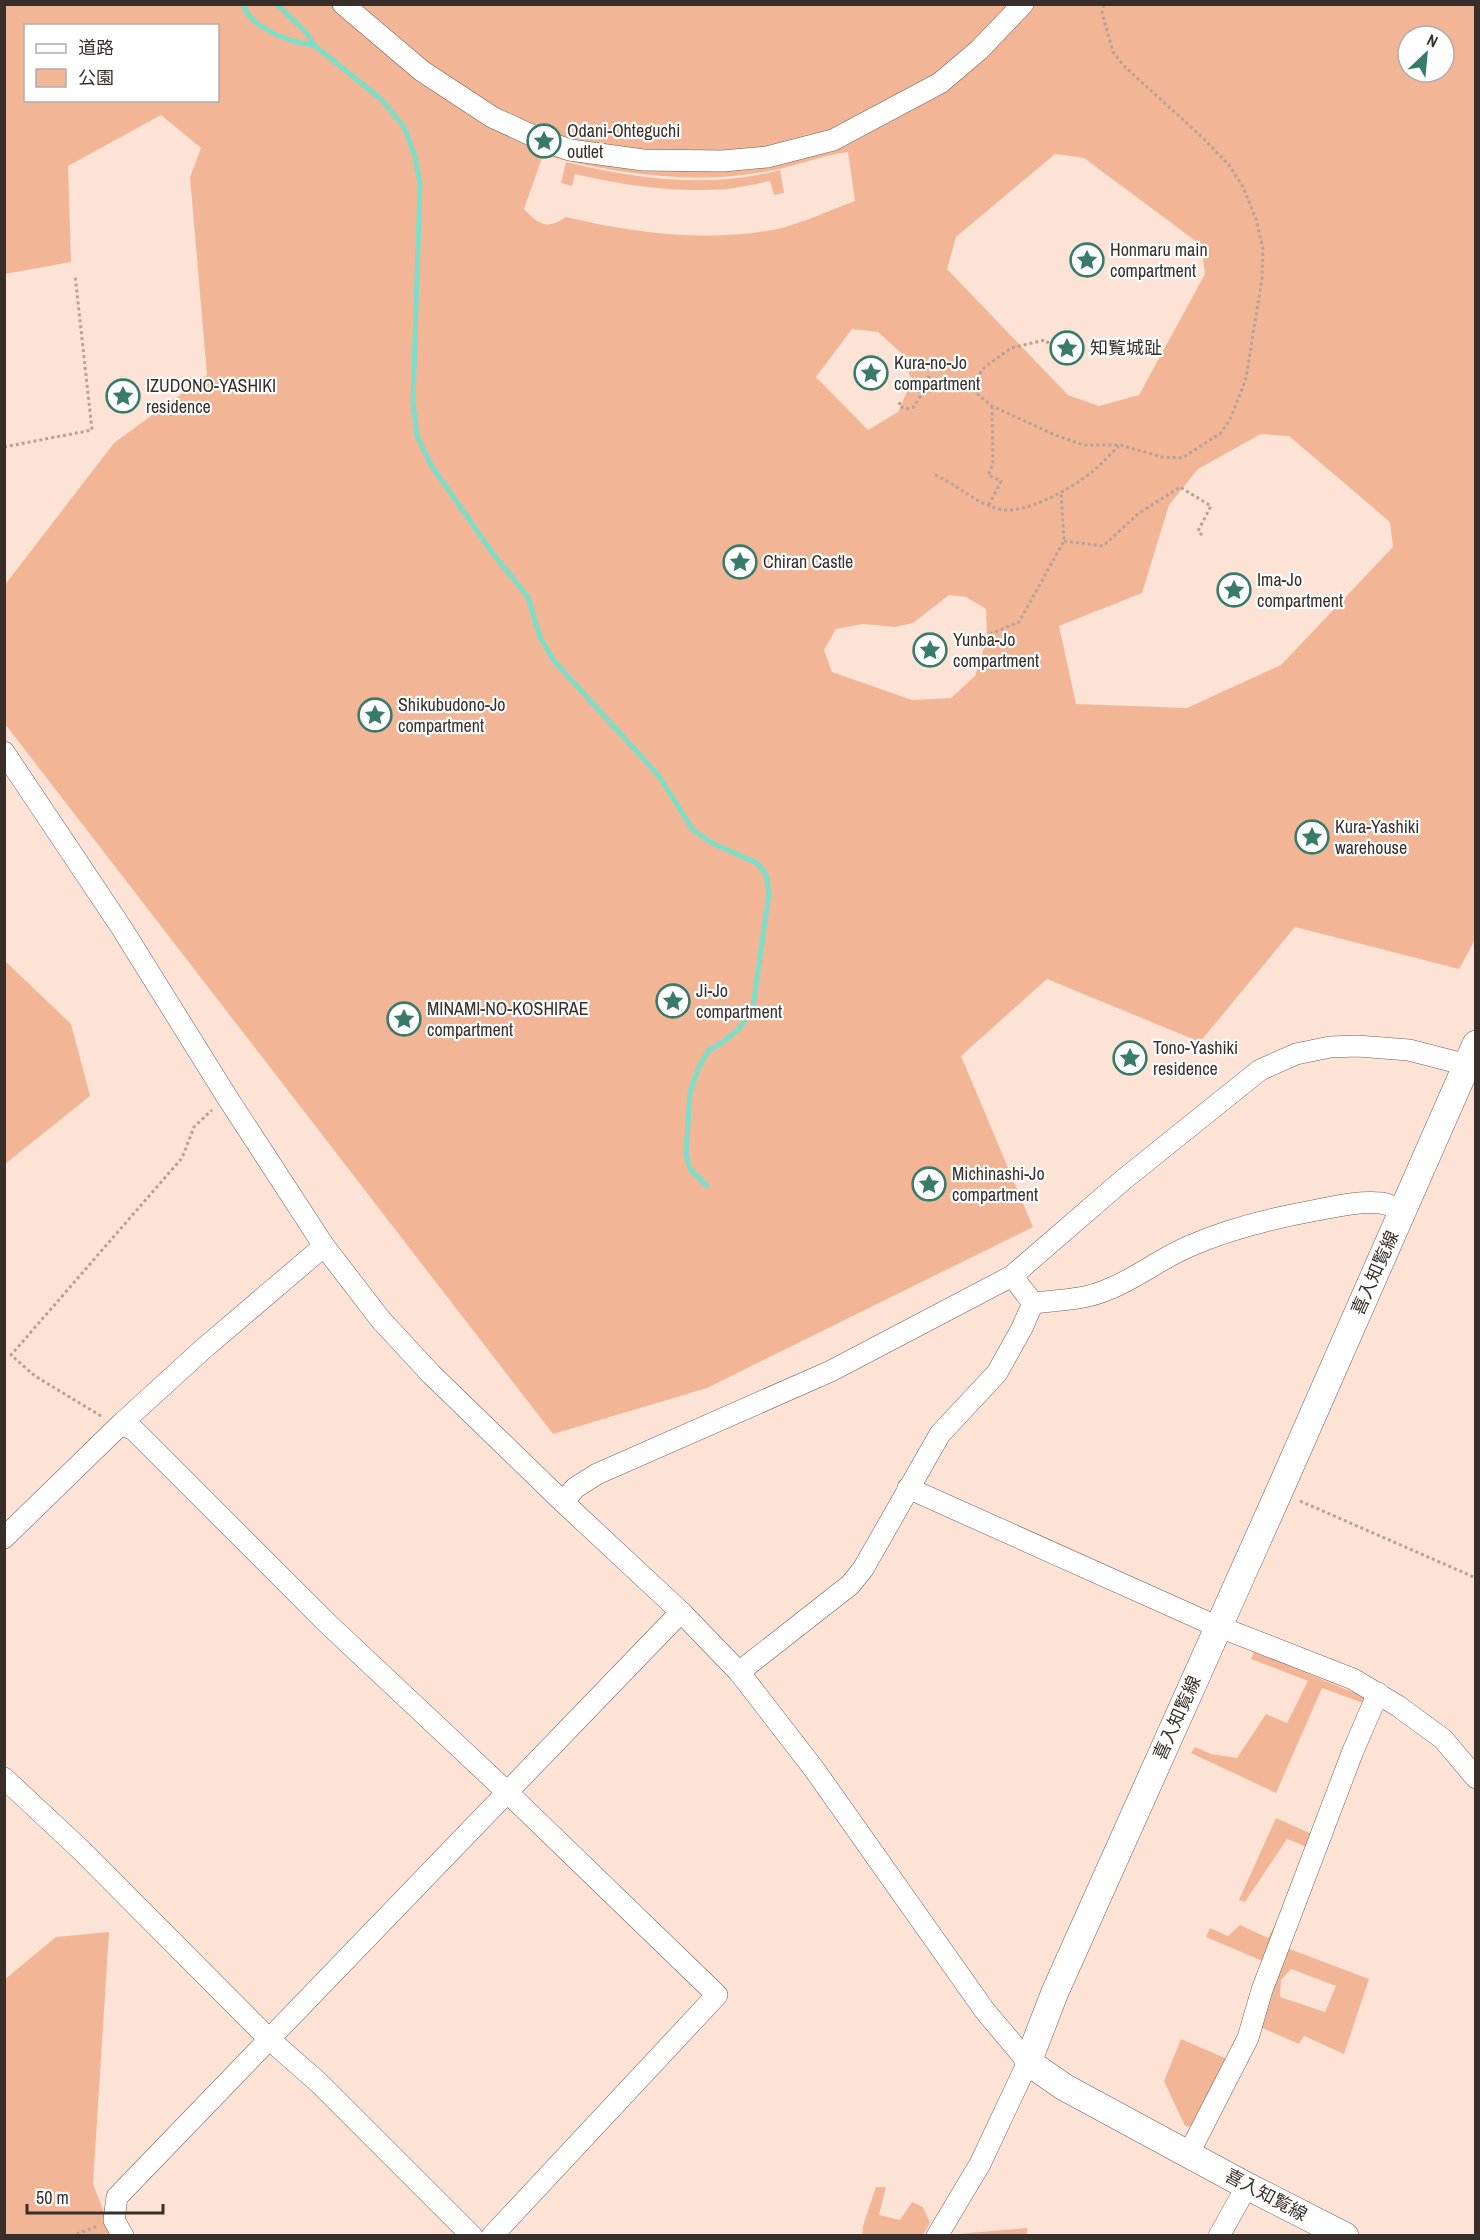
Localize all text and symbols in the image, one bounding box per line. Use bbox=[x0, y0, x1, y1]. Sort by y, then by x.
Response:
legend bbox=[24, 24, 219, 102]
north arrow bbox=[1396, 24, 1456, 84]
text: N bbox=[1423, 29, 1442, 52]
text: 道路 bbox=[78, 35, 114, 60]
text: 公園 bbox=[78, 65, 114, 90]
place label: Odani-Ohteguchi outlet bbox=[567, 118, 680, 164]
place icon: Odani-Ohteguchi outlet bbox=[526, 123, 562, 159]
place label: Honmaru main compartment bbox=[1110, 237, 1208, 283]
place icon: Honmaru main compartment bbox=[1069, 242, 1105, 278]
place icon: 知覧城趾 bbox=[1049, 330, 1085, 366]
place label: 知覧城趾 bbox=[1090, 335, 1162, 360]
place label: Kura-no-Jo compartment bbox=[894, 350, 980, 396]
place icon: Kura-no-Jo compartment bbox=[853, 355, 889, 391]
place label: IZUDONO-YASHIKI residence bbox=[146, 373, 276, 419]
place icon: IZUDONO-YASHIKI residence bbox=[105, 378, 141, 414]
place icon: Chiran Castle bbox=[722, 544, 758, 580]
place label: Chiran Castle bbox=[763, 549, 853, 574]
place label: Ima-Jo compartment bbox=[1257, 567, 1343, 613]
place icon: Ima-Jo compartment bbox=[1216, 572, 1252, 608]
place label: Yunba-Jo compartment bbox=[953, 627, 1039, 673]
place icon: Yunba-Jo compartment bbox=[912, 632, 948, 668]
place label: Shikubudono-Jo compartment bbox=[398, 692, 506, 738]
place icon: Shikubudono-Jo compartment bbox=[357, 697, 393, 733]
place label: Kura-Yashiki warehouse bbox=[1335, 814, 1419, 860]
place icon: Kura-Yashiki warehouse bbox=[1294, 819, 1330, 855]
place label: Ji-Jo compartment bbox=[696, 978, 782, 1024]
place icon: Ji-Jo compartment bbox=[655, 983, 691, 1019]
place label: MINAMI-NO-KOSHIRAE compartment bbox=[427, 996, 589, 1042]
place icon: MINAMI-NO-KOSHIRAE compartment bbox=[386, 1001, 422, 1037]
place label: Tono-Yashiki residence bbox=[1153, 1035, 1238, 1081]
place icon: Tono-Yashiki residence bbox=[1112, 1040, 1148, 1076]
place label: Michinashi-Jo compartment bbox=[952, 1161, 1045, 1207]
place icon: Michinashi-Jo compartment bbox=[911, 1166, 947, 1202]
street label: 喜入知覧線 bbox=[1345, 1227, 1404, 1319]
street label: 喜入知覧線 bbox=[1147, 1672, 1206, 1764]
street label: 喜入知覧線 bbox=[1221, 2162, 1312, 2227]
scale bar bbox=[27, 2177, 164, 2215]
text: 50 m bbox=[36, 2185, 69, 2210]

